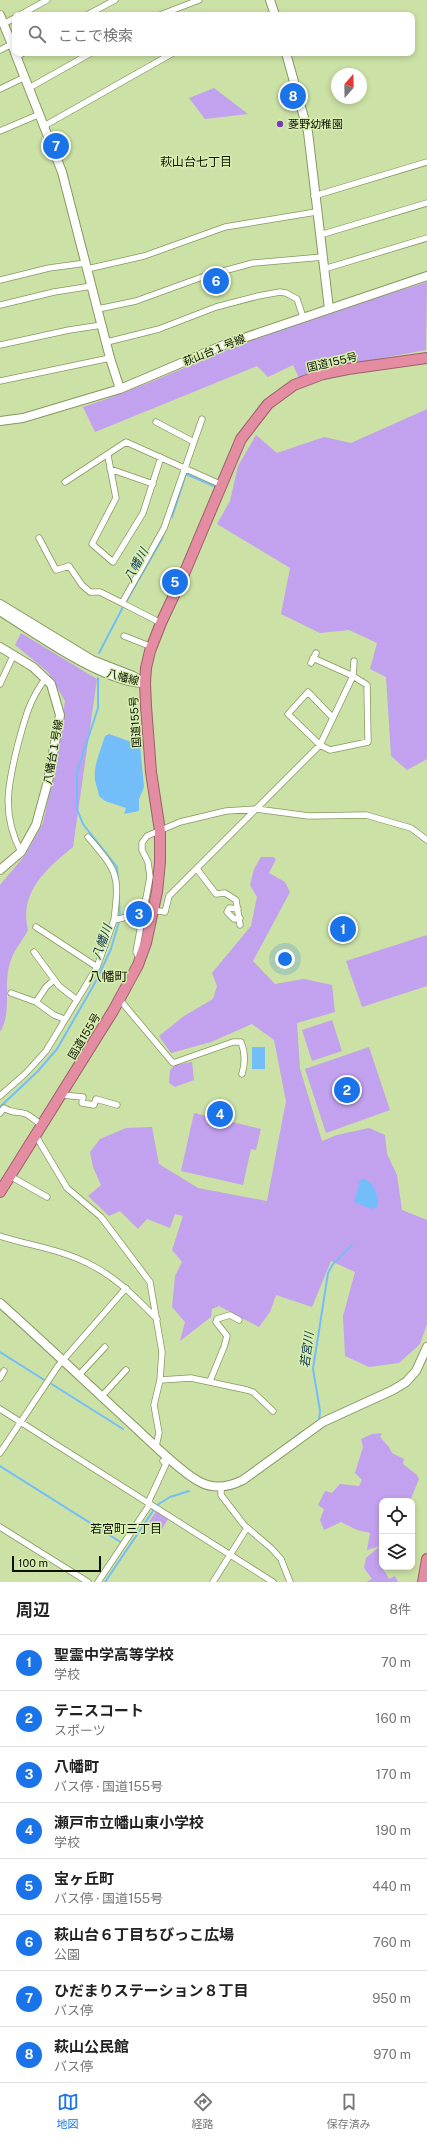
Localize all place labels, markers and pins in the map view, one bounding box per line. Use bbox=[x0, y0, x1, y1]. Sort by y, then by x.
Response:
pin: 8 bbox=[280, 81, 306, 111]
place label: 菱野幼稚園 bbox=[288, 118, 343, 130]
marker: 菱野幼稚園 bbox=[275, 119, 285, 129]
pin: 7 bbox=[43, 131, 69, 161]
pin: 6 bbox=[203, 266, 229, 296]
pin: 5 bbox=[162, 567, 188, 597]
pin: 3 bbox=[126, 899, 152, 929]
pin: 1 bbox=[330, 914, 356, 944]
pin: 2 bbox=[334, 1075, 360, 1105]
pin: 4 bbox=[207, 1099, 233, 1129]

